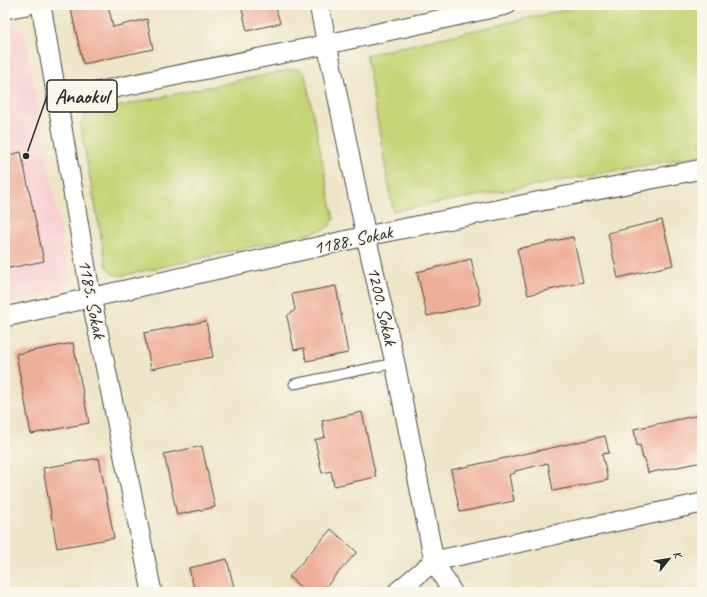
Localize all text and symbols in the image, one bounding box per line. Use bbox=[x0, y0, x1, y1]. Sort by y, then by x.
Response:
callout: Anaokul bbox=[47, 80, 117, 112]
text: Anaokul bbox=[55, 84, 112, 109]
street label: 1188. Sokak bbox=[311, 220, 396, 260]
street label: 1185. Sokak bbox=[73, 258, 112, 341]
street label: 1200. Sokak bbox=[361, 264, 403, 349]
north arrow bbox=[649, 539, 689, 579]
text: K bbox=[670, 548, 686, 562]

